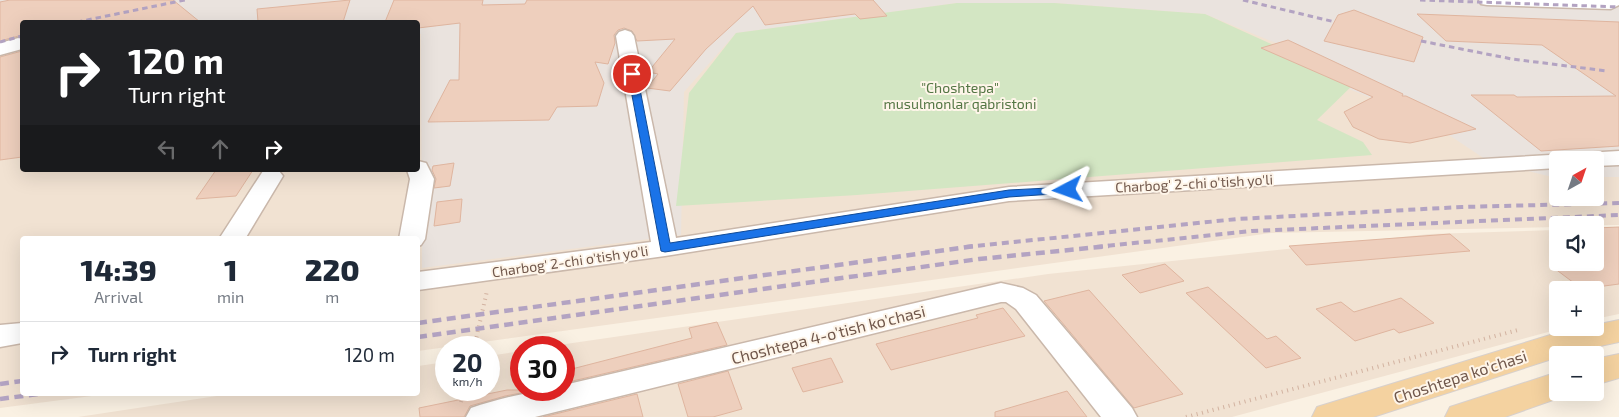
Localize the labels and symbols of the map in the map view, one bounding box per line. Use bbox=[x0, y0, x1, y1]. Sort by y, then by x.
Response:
pin bbox=[611, 53, 653, 95]
park label: "Choshtepa" musulmonlar qabristoni bbox=[884, 79, 1036, 112]
north arrow bbox=[1549, 151, 1604, 206]
position arrow bbox=[1041, 163, 1093, 215]
street label: Charbog' 2-chi o'tish yo'li bbox=[1115, 170, 1273, 196]
street label: Charbog' 2-chi o'tish yo'li bbox=[491, 242, 649, 280]
street label: Choshtepa 4-o'tish ko'chasi bbox=[729, 301, 927, 367]
speed limit sign: 30 bbox=[510, 336, 575, 401]
street label: Choshtepa ko'chasi bbox=[1391, 345, 1529, 407]

